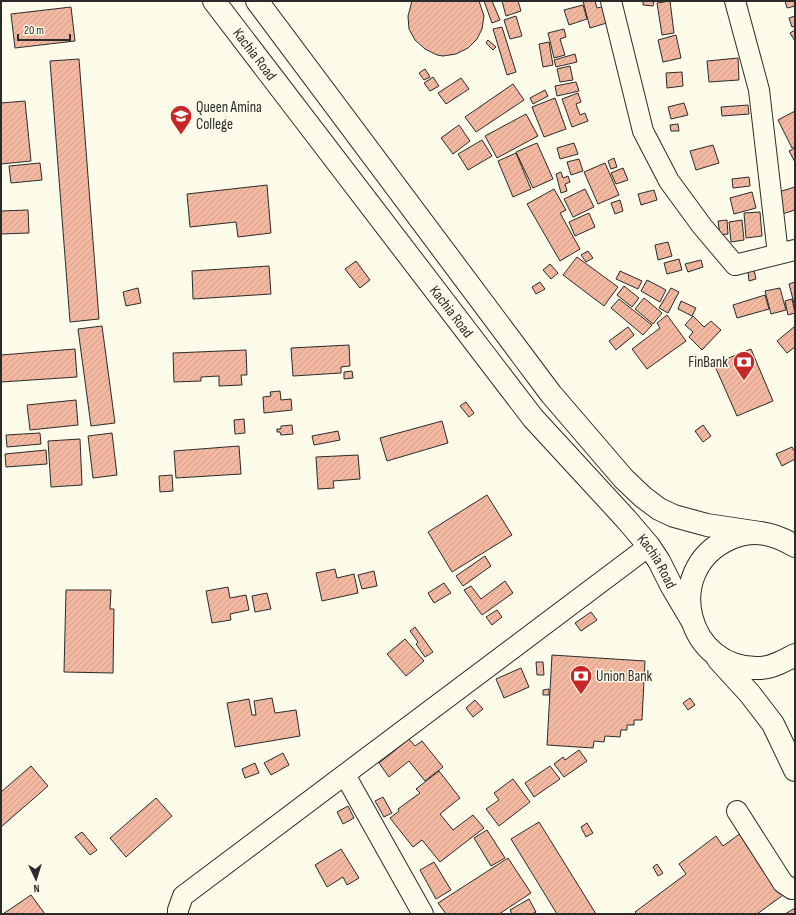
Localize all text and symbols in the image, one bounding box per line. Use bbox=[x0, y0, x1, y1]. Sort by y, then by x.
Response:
scale bar bbox=[18, 16, 70, 42]
text: 20 m bbox=[24, 23, 44, 38]
street label: Kachia Road bbox=[229, 24, 281, 84]
place label: Queen Amina College bbox=[196, 98, 262, 134]
school or university icon: Queen Amina College bbox=[168, 103, 194, 136]
street label: Kachia Road bbox=[426, 282, 478, 342]
bank icon: FinBank bbox=[731, 349, 757, 382]
place label: FinBank bbox=[688, 353, 728, 372]
street label: Kachia Road bbox=[633, 530, 681, 592]
bank icon: Union Bank bbox=[568, 663, 594, 696]
place label: Union Bank bbox=[596, 667, 653, 686]
north arrow bbox=[16, 859, 56, 899]
text: N bbox=[33, 882, 40, 895]

